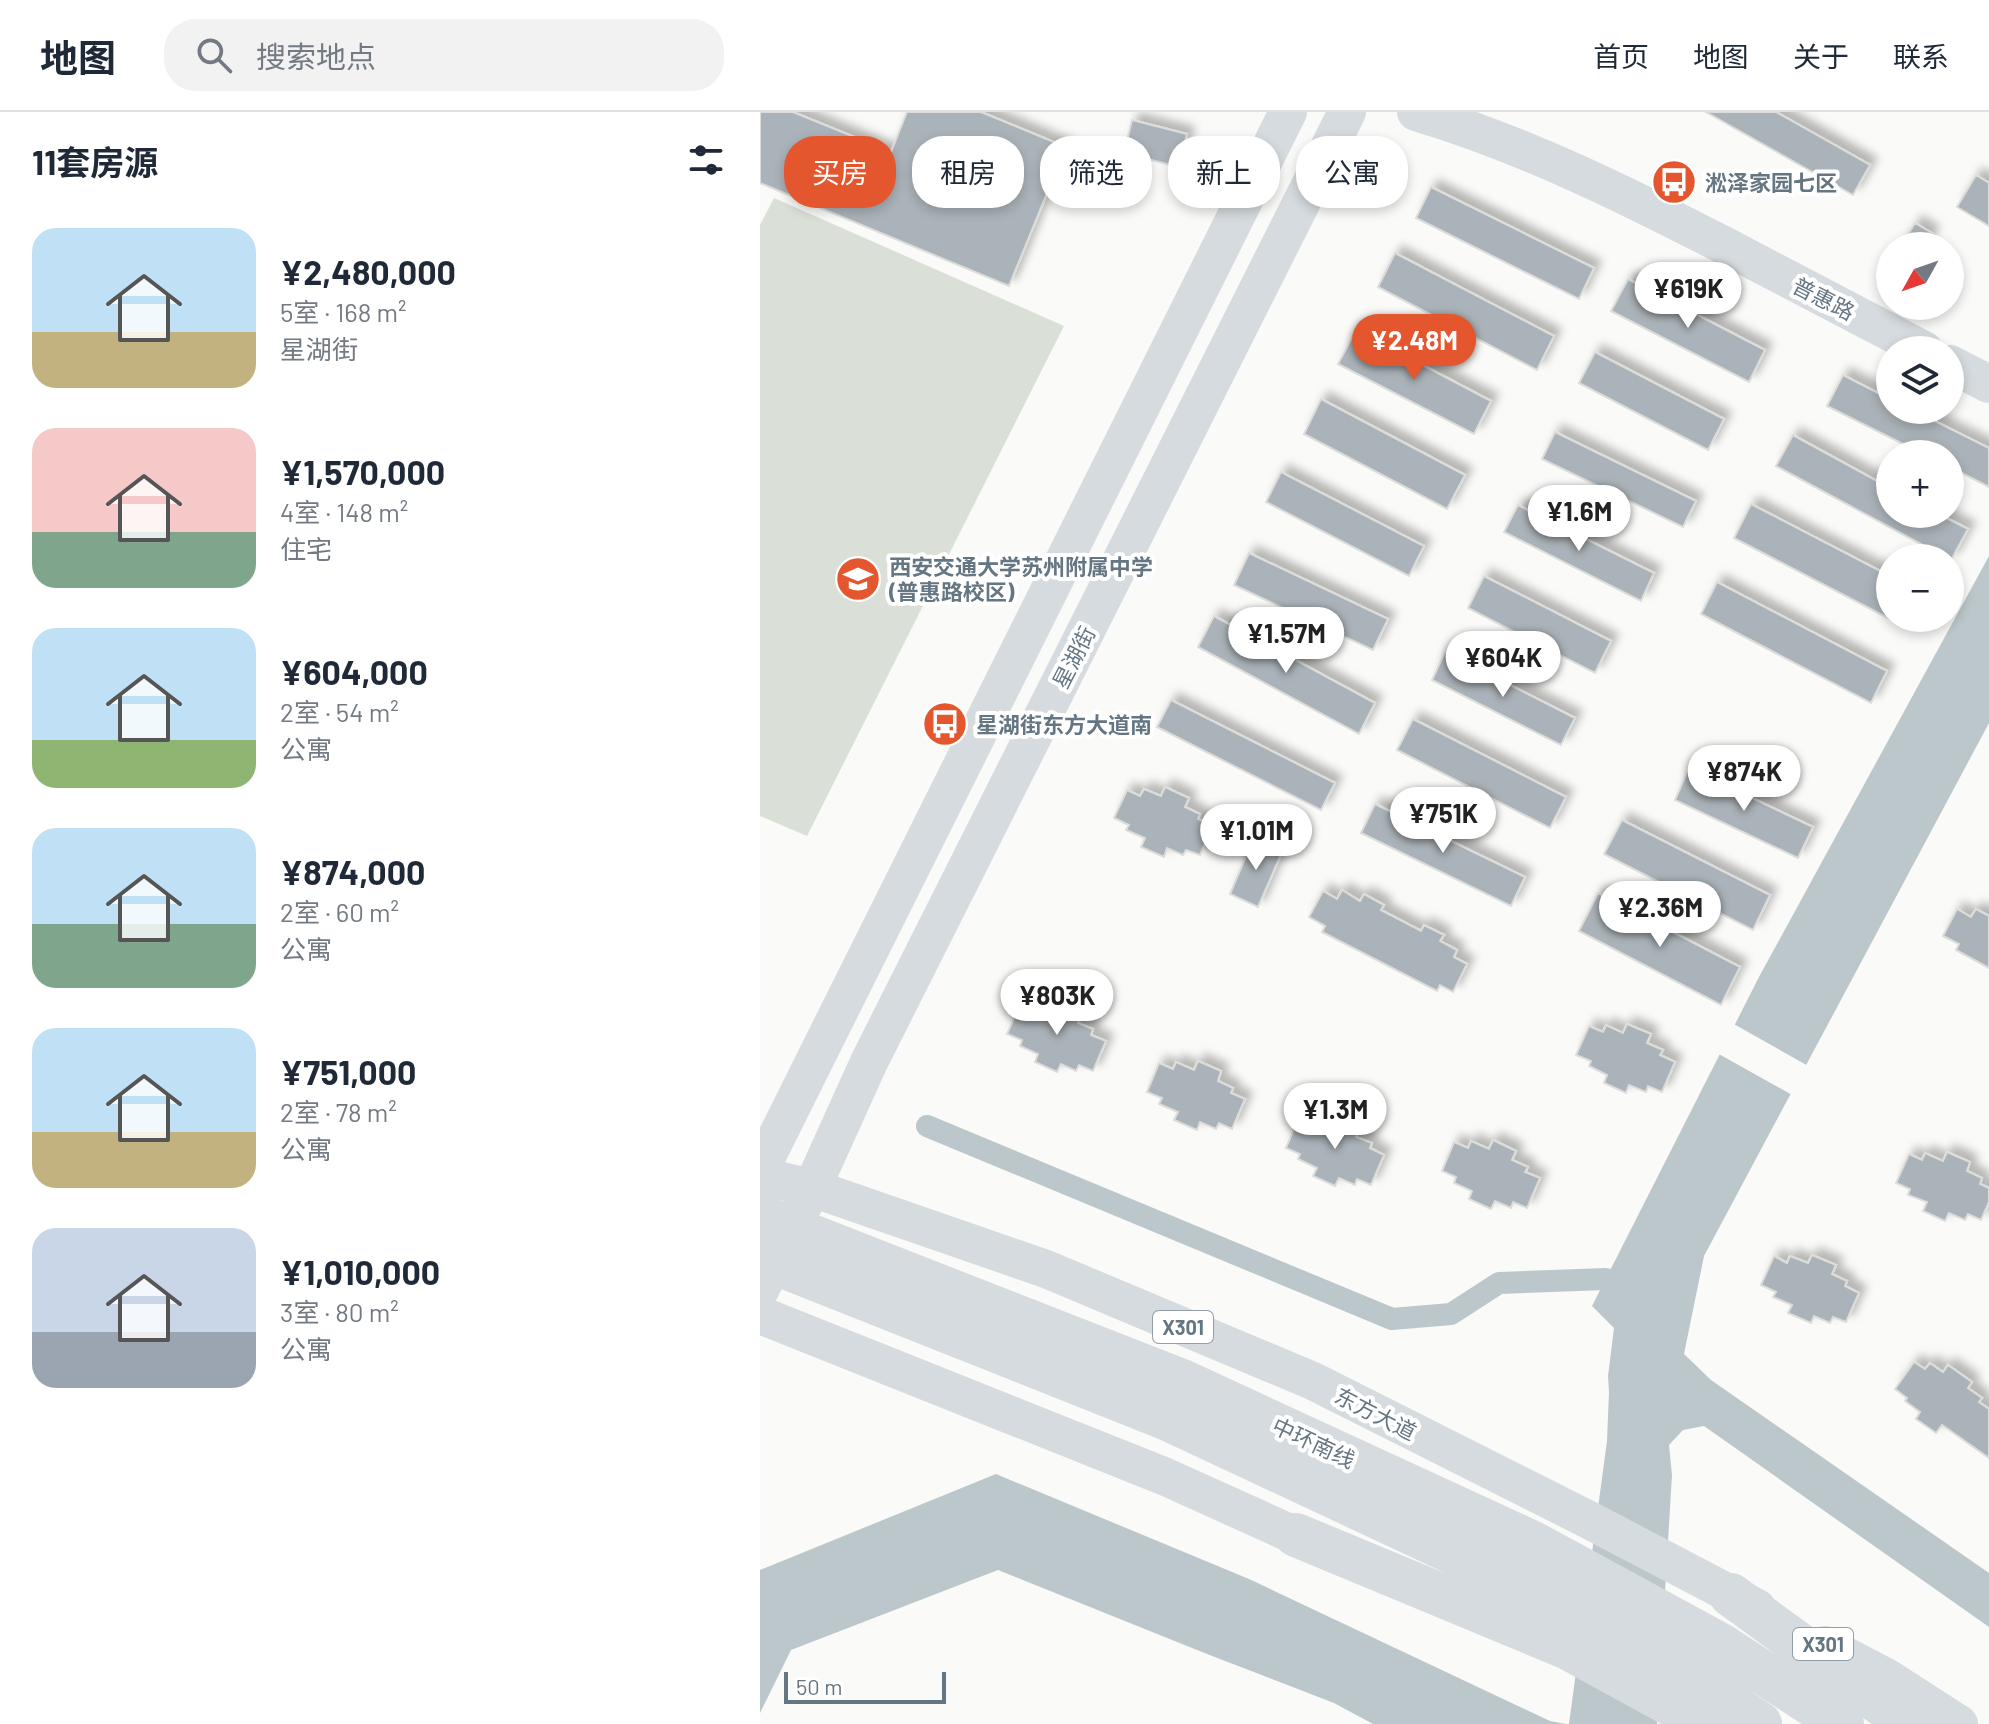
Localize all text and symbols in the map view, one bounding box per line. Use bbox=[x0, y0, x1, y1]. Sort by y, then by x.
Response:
search box bbox=[164, 19, 724, 91]
icon: search bbox=[192, 33, 236, 77]
text: 地图 bbox=[40, 34, 116, 80]
text: 搜索地点 bbox=[256, 38, 376, 74]
text: 首页 bbox=[1593, 39, 1649, 73]
text: 地图 bbox=[1693, 39, 1749, 73]
text: 关于 bbox=[1793, 39, 1849, 73]
text: 联系 bbox=[1893, 39, 1949, 73]
chip: 买房 bbox=[784, 136, 896, 208]
chip: 租房 bbox=[912, 136, 1024, 208]
chip: 筛选 bbox=[1040, 136, 1152, 208]
chip: 新上 bbox=[1168, 136, 1280, 208]
chip: 公寓 bbox=[1296, 136, 1408, 208]
icon: filters bbox=[684, 138, 728, 182]
text: 11套房源 bbox=[32, 141, 158, 182]
bus stop icon: 淞泽家园七区 bbox=[1650, 158, 1698, 206]
place label: 淞泽家园七区 bbox=[1705, 169, 1837, 195]
north arrow bbox=[1876, 232, 1964, 320]
map controls bbox=[1876, 232, 1964, 632]
text: ¥2,480,000 bbox=[280, 251, 456, 292]
icon: home bbox=[96, 260, 192, 356]
pin: ¥619K bbox=[1632, 262, 1744, 330]
street label: 普惠路 bbox=[1789, 271, 1859, 325]
text: ¥619K bbox=[1653, 272, 1723, 303]
text: 5室 · 168 m² bbox=[280, 296, 406, 327]
pin: ¥2.48M bbox=[1349, 314, 1479, 382]
text: ¥2.48M bbox=[1370, 324, 1458, 355]
text: 星湖街 bbox=[280, 333, 358, 364]
button: layers bbox=[1876, 336, 1964, 424]
button: + bbox=[1876, 440, 1964, 528]
text: ¥1,570,000 bbox=[280, 451, 445, 492]
icon: home bbox=[96, 460, 192, 556]
pin: ¥1.6M bbox=[1523, 485, 1635, 553]
text: ¥1.6M bbox=[1546, 495, 1612, 526]
text: 4室 · 148 m² bbox=[280, 496, 408, 527]
text: 住宅 bbox=[280, 533, 332, 564]
button: − bbox=[1876, 544, 1964, 632]
place label: 西安交通大学苏州附属中学 (普惠路校区) bbox=[888, 553, 1153, 604]
school or university icon: 西安交通大学苏州附属中学 (普惠路校区) bbox=[834, 555, 882, 603]
pin: ¥1.57M bbox=[1221, 607, 1351, 675]
text: ¥1.57M bbox=[1246, 617, 1326, 648]
street label: 星湖街 bbox=[1046, 622, 1100, 692]
pin: ¥604K bbox=[1447, 631, 1559, 699]
text: ¥604K bbox=[1464, 641, 1542, 672]
text: ¥604,000 bbox=[280, 651, 428, 692]
icon: home bbox=[96, 660, 192, 756]
text: 2室 · 54 m² bbox=[280, 696, 399, 727]
bus stop icon: 星湖街东方大道南 bbox=[921, 700, 969, 748]
place label: 星湖街东方大道南 bbox=[976, 711, 1152, 737]
text: 公寓 bbox=[280, 733, 332, 764]
pin: ¥874K bbox=[1688, 745, 1800, 813]
text: ¥874K bbox=[1706, 755, 1782, 786]
pin: ¥751K bbox=[1387, 787, 1499, 855]
text: ¥751K bbox=[1408, 797, 1478, 828]
pin: ¥1.01M bbox=[1191, 804, 1321, 872]
text: ¥1.01M bbox=[1218, 814, 1294, 845]
text: ¥874,000 bbox=[280, 851, 425, 892]
icon: home bbox=[96, 860, 192, 956]
pin: ¥2.36M bbox=[1595, 881, 1725, 949]
text: ¥2.36M bbox=[1617, 891, 1703, 922]
text: 2室 · 60 m² bbox=[280, 896, 399, 927]
text: 公寓 bbox=[280, 933, 332, 964]
pin: ¥803K bbox=[1001, 969, 1113, 1037]
text: ¥803K bbox=[1018, 979, 1096, 1010]
text: ¥751,000 bbox=[280, 1051, 416, 1092]
icon: home bbox=[96, 1060, 192, 1156]
pin: ¥1.3M bbox=[1279, 1083, 1391, 1151]
text: ¥1.3M bbox=[1302, 1093, 1368, 1124]
text: 2室 · 78 m² bbox=[280, 1096, 397, 1127]
text: 公寓 bbox=[280, 1133, 332, 1164]
text: ¥1,010,000 bbox=[280, 1251, 440, 1292]
icon: home bbox=[96, 1260, 192, 1356]
text: 3室 · 80 m² bbox=[280, 1296, 399, 1327]
road number: X301 bbox=[1153, 1311, 1213, 1343]
text: 公寓 bbox=[280, 1333, 332, 1364]
street label: 东方大道 bbox=[1331, 1381, 1421, 1445]
street label: 中环南线 bbox=[1269, 1412, 1359, 1472]
road number: X301 bbox=[1793, 1628, 1853, 1660]
scale bar bbox=[784, 1668, 946, 1704]
text: 50 m bbox=[796, 1673, 842, 1699]

